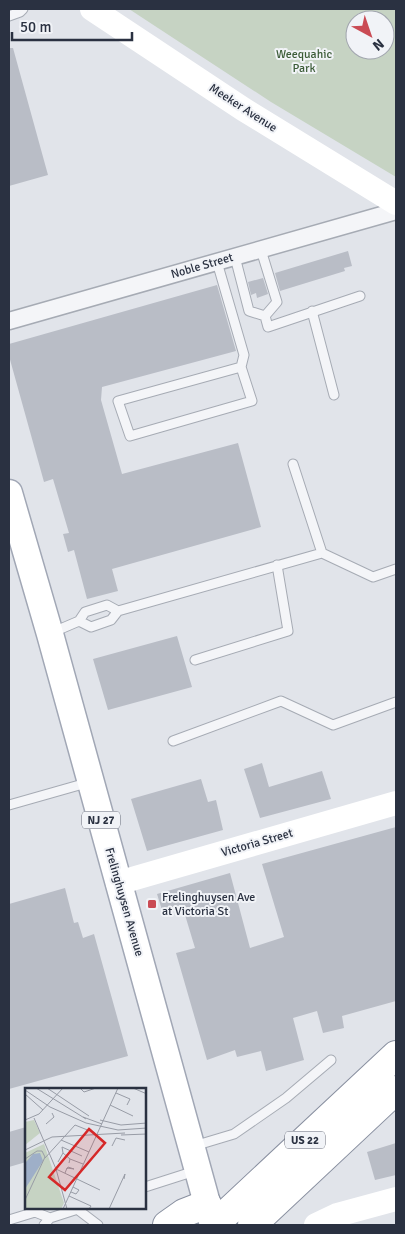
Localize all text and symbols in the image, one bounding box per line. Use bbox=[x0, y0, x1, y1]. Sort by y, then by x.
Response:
scale bar bbox=[12, 10, 132, 42]
north arrow bbox=[345, 10, 395, 60]
text: 50 m bbox=[20, 18, 51, 36]
text: N bbox=[369, 35, 387, 54]
park label: Weequahic Park bbox=[276, 47, 332, 76]
street label: Meeker Avenue bbox=[206, 80, 280, 136]
street label: Noble Street bbox=[169, 250, 235, 282]
road number: NJ 27 bbox=[82, 812, 120, 828]
street label: Victoria Street bbox=[219, 826, 295, 860]
street label: Frelinghuysen Avenue bbox=[101, 846, 147, 958]
place label: Frelinghuysen Ave at Victoria St bbox=[162, 890, 255, 919]
marker: Frelinghuysen Ave at Victoria St bbox=[146, 898, 158, 910]
inset map bbox=[25, 1088, 146, 1209]
road number: US 22 bbox=[285, 1132, 325, 1148]

